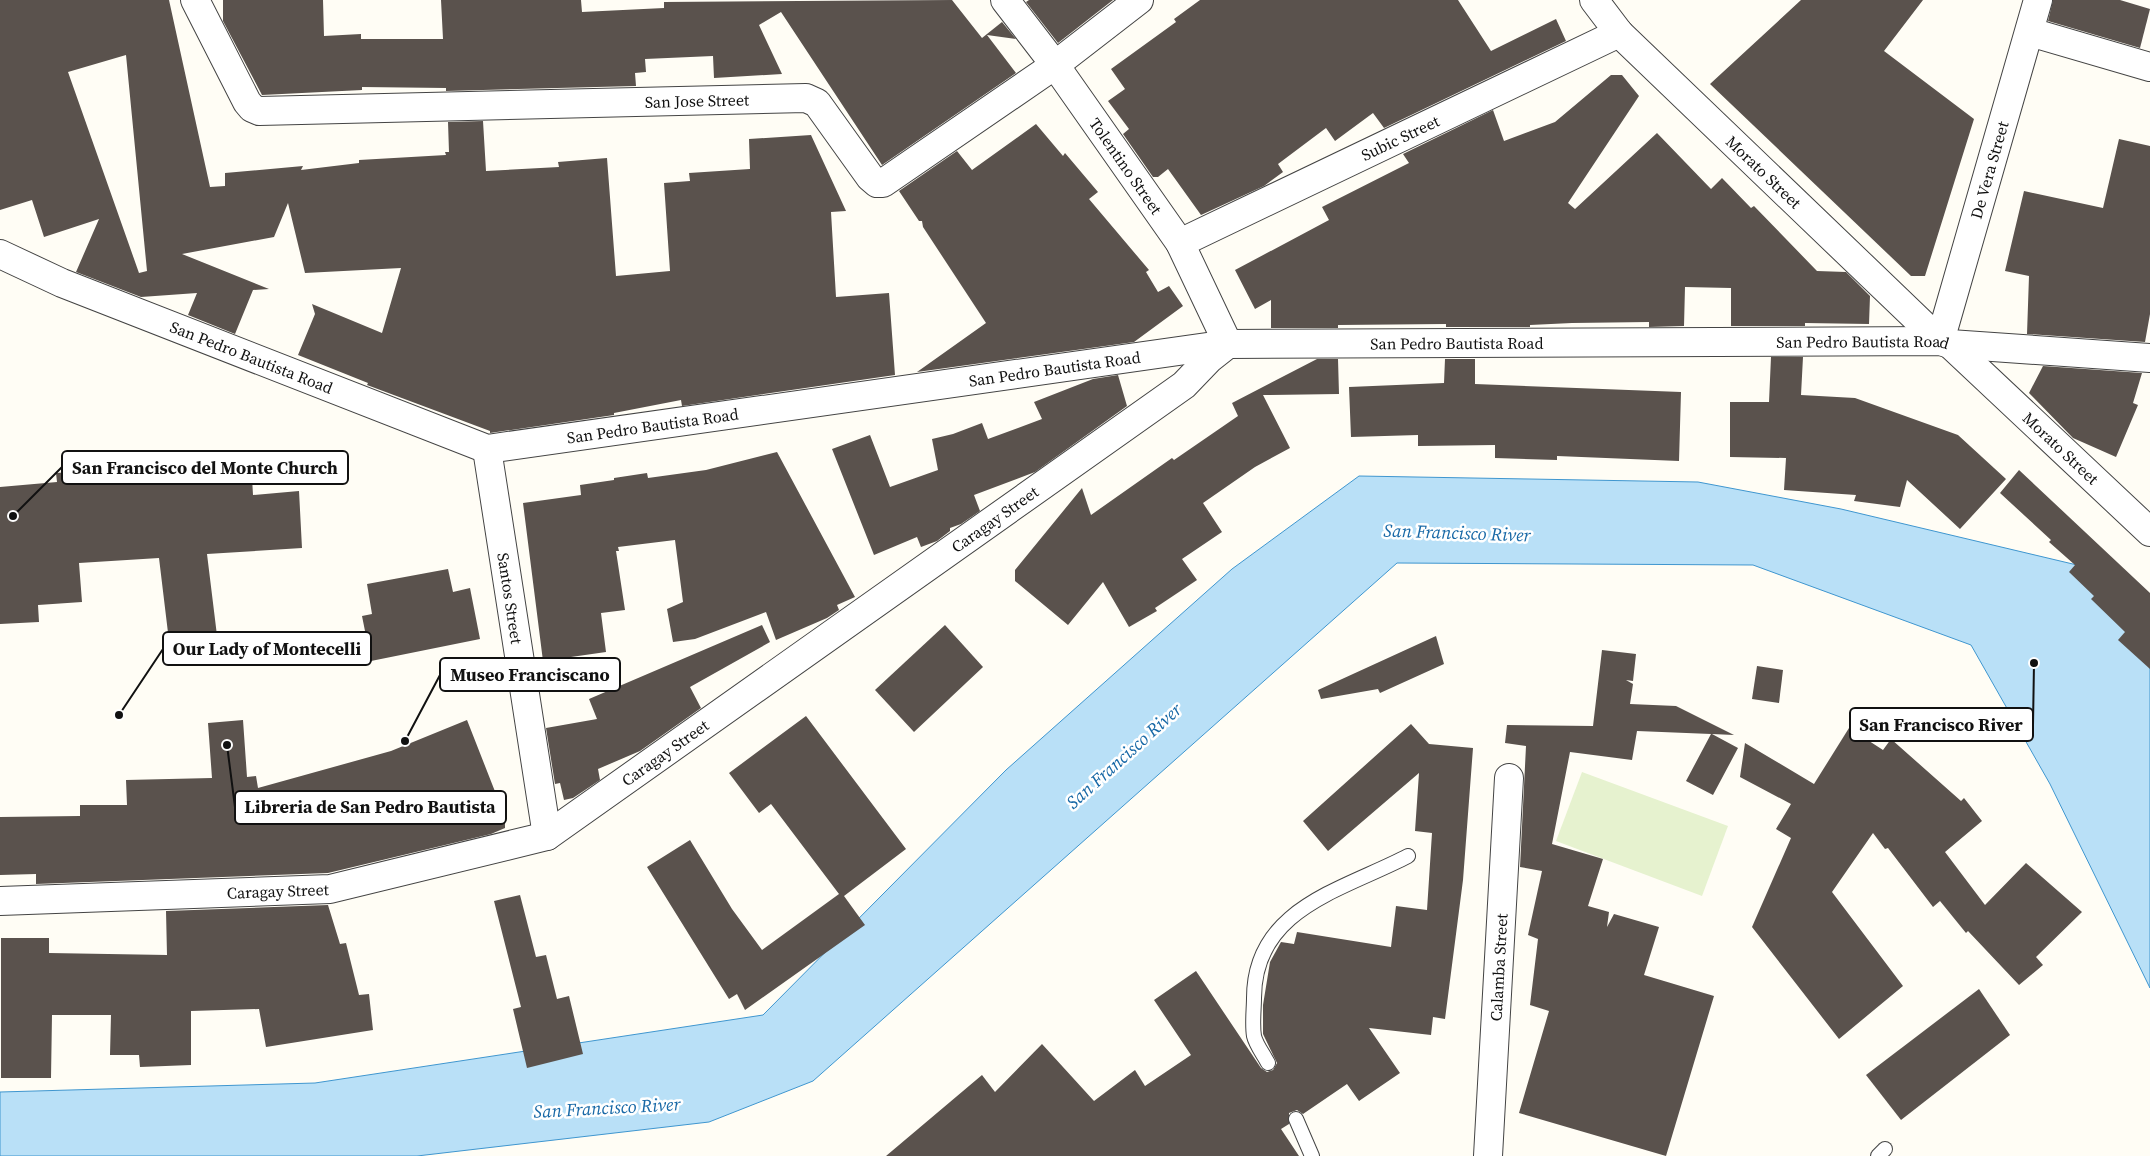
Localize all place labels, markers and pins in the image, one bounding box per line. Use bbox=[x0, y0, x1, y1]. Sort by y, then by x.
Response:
callout: San Francisco del Monte Church bbox=[62, 451, 348, 484]
callout: Our Lady of Montecelli bbox=[163, 632, 371, 665]
callout: Museo Franciscano bbox=[440, 658, 620, 691]
callout: San Francisco River bbox=[1850, 708, 2033, 741]
callout: Libreria de San Pedro Bautista bbox=[235, 791, 506, 824]

